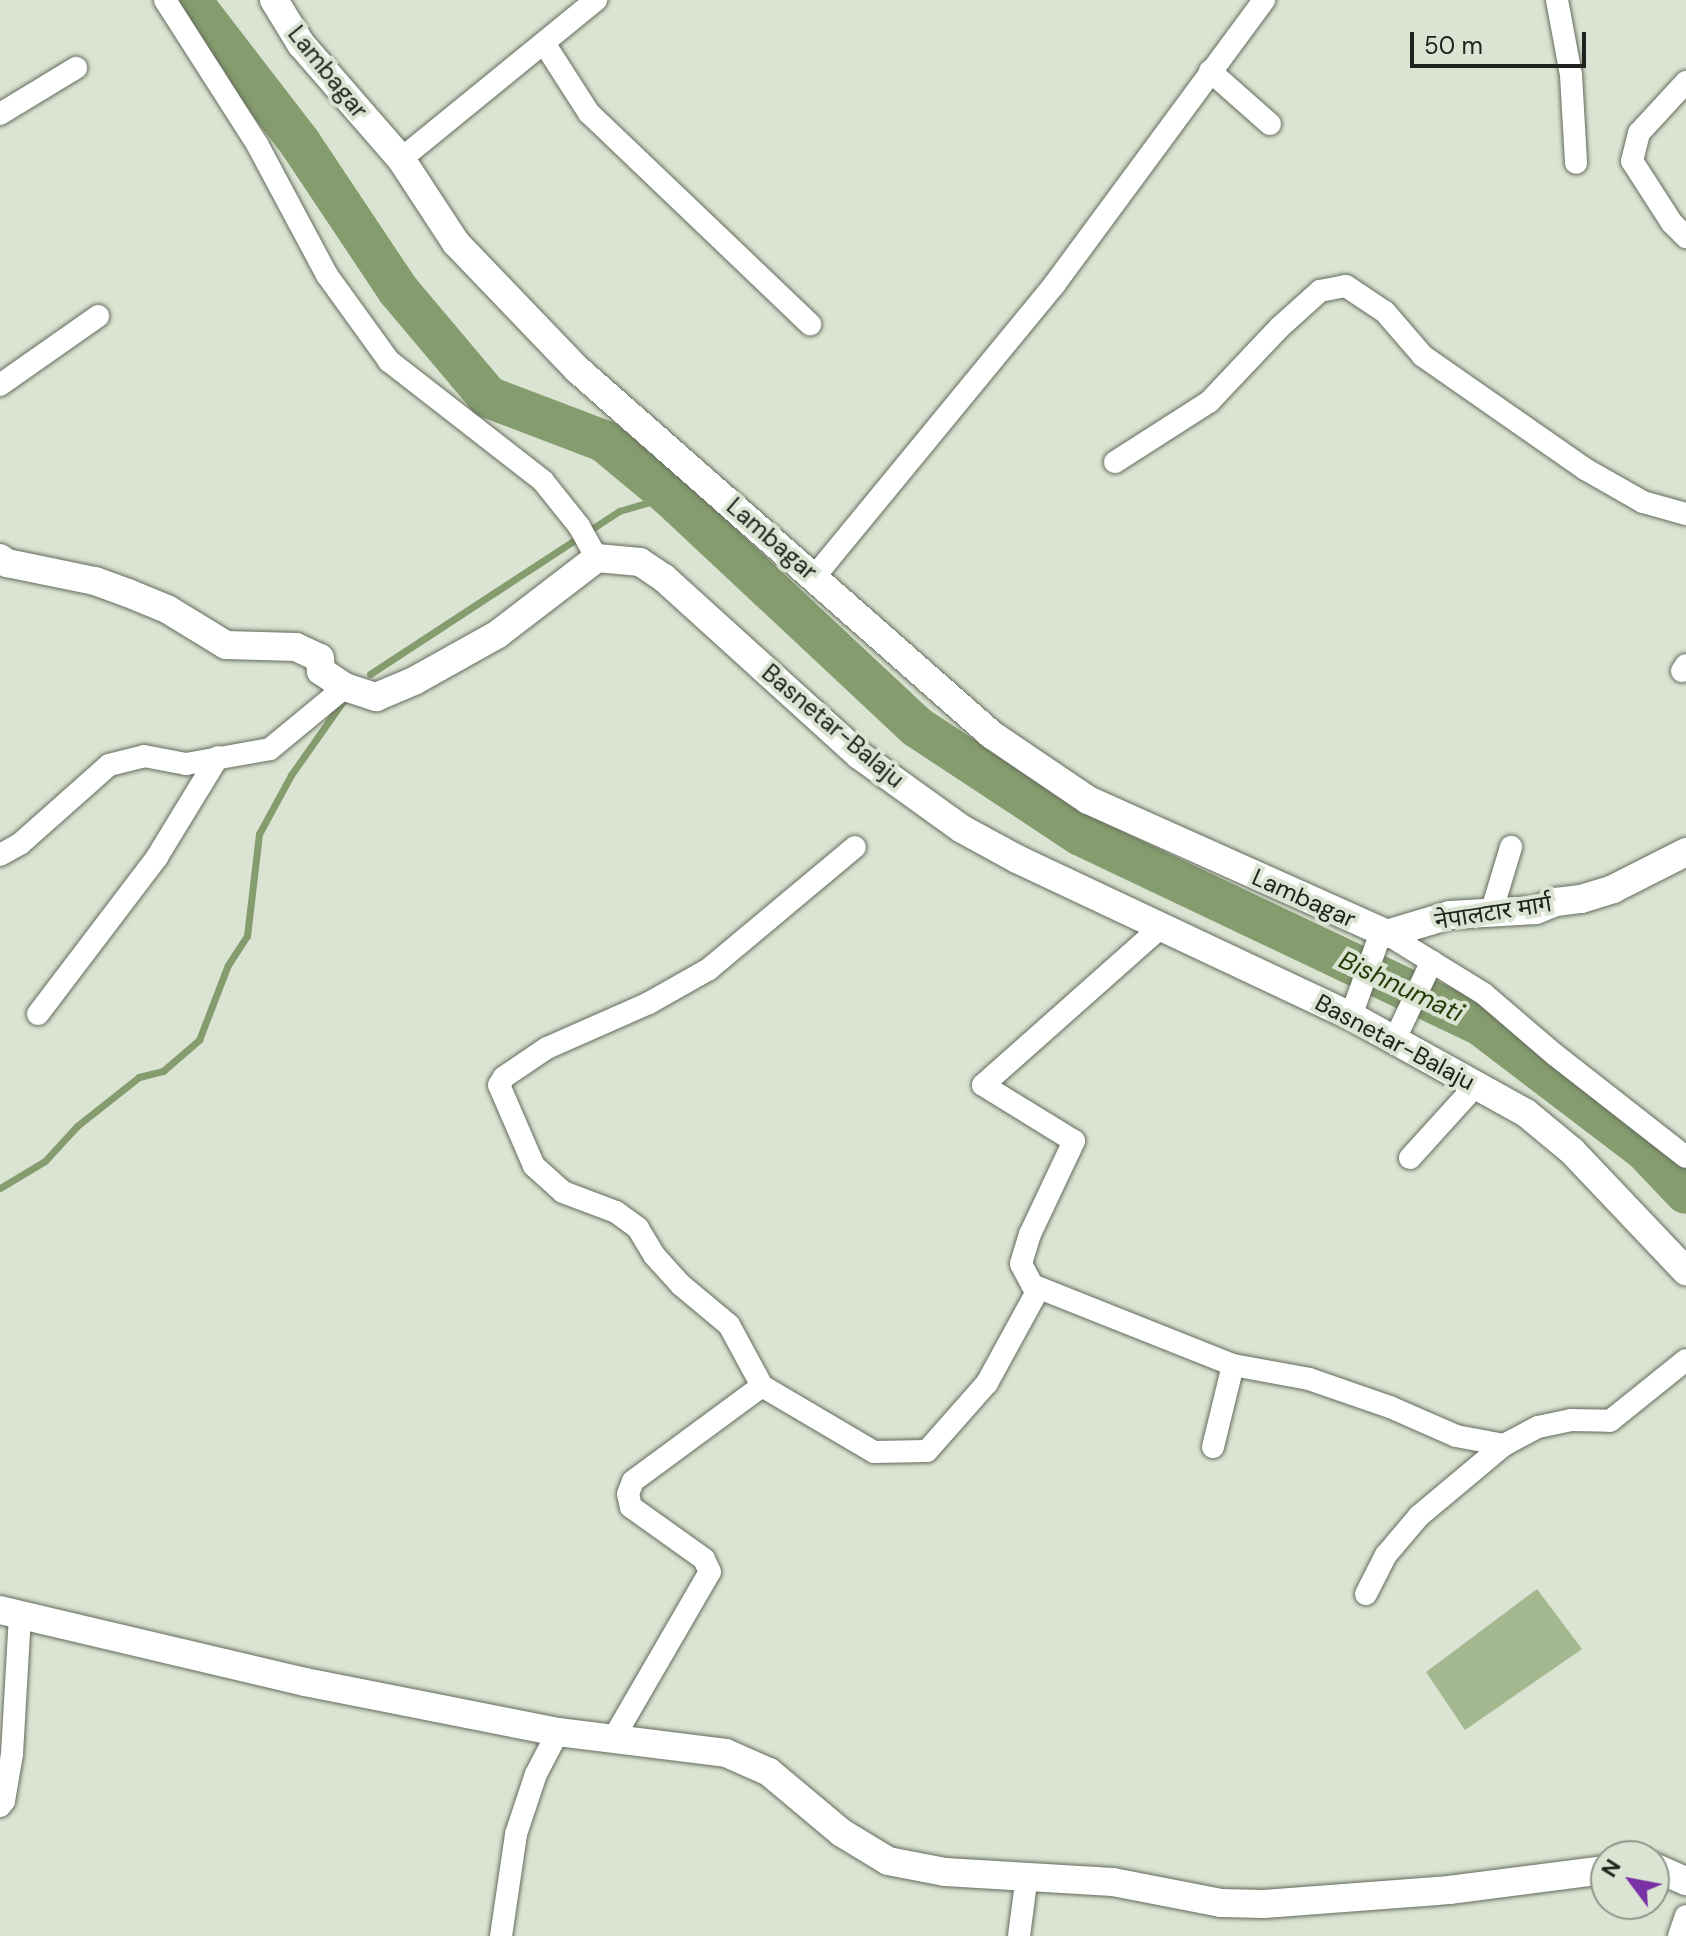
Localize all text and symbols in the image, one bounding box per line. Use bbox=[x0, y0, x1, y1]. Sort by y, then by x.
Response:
scale bar bbox=[1414, 16, 1590, 66]
street label: Lambagar bbox=[282, 20, 374, 124]
text: 50 m bbox=[1424, 30, 1483, 61]
street label: Lambagar bbox=[721, 492, 823, 586]
street label: Basnetar-Balaju bbox=[756, 658, 910, 794]
street label: Lambagar bbox=[1248, 862, 1360, 934]
street label: नेपालटार मार्ग bbox=[1432, 889, 1554, 935]
water label: Bishnumati bbox=[1334, 945, 1468, 1029]
street label: Basnetar-Balaju bbox=[1310, 988, 1480, 1096]
north arrow bbox=[1590, 1840, 1670, 1920]
text: N bbox=[1594, 1854, 1627, 1883]

